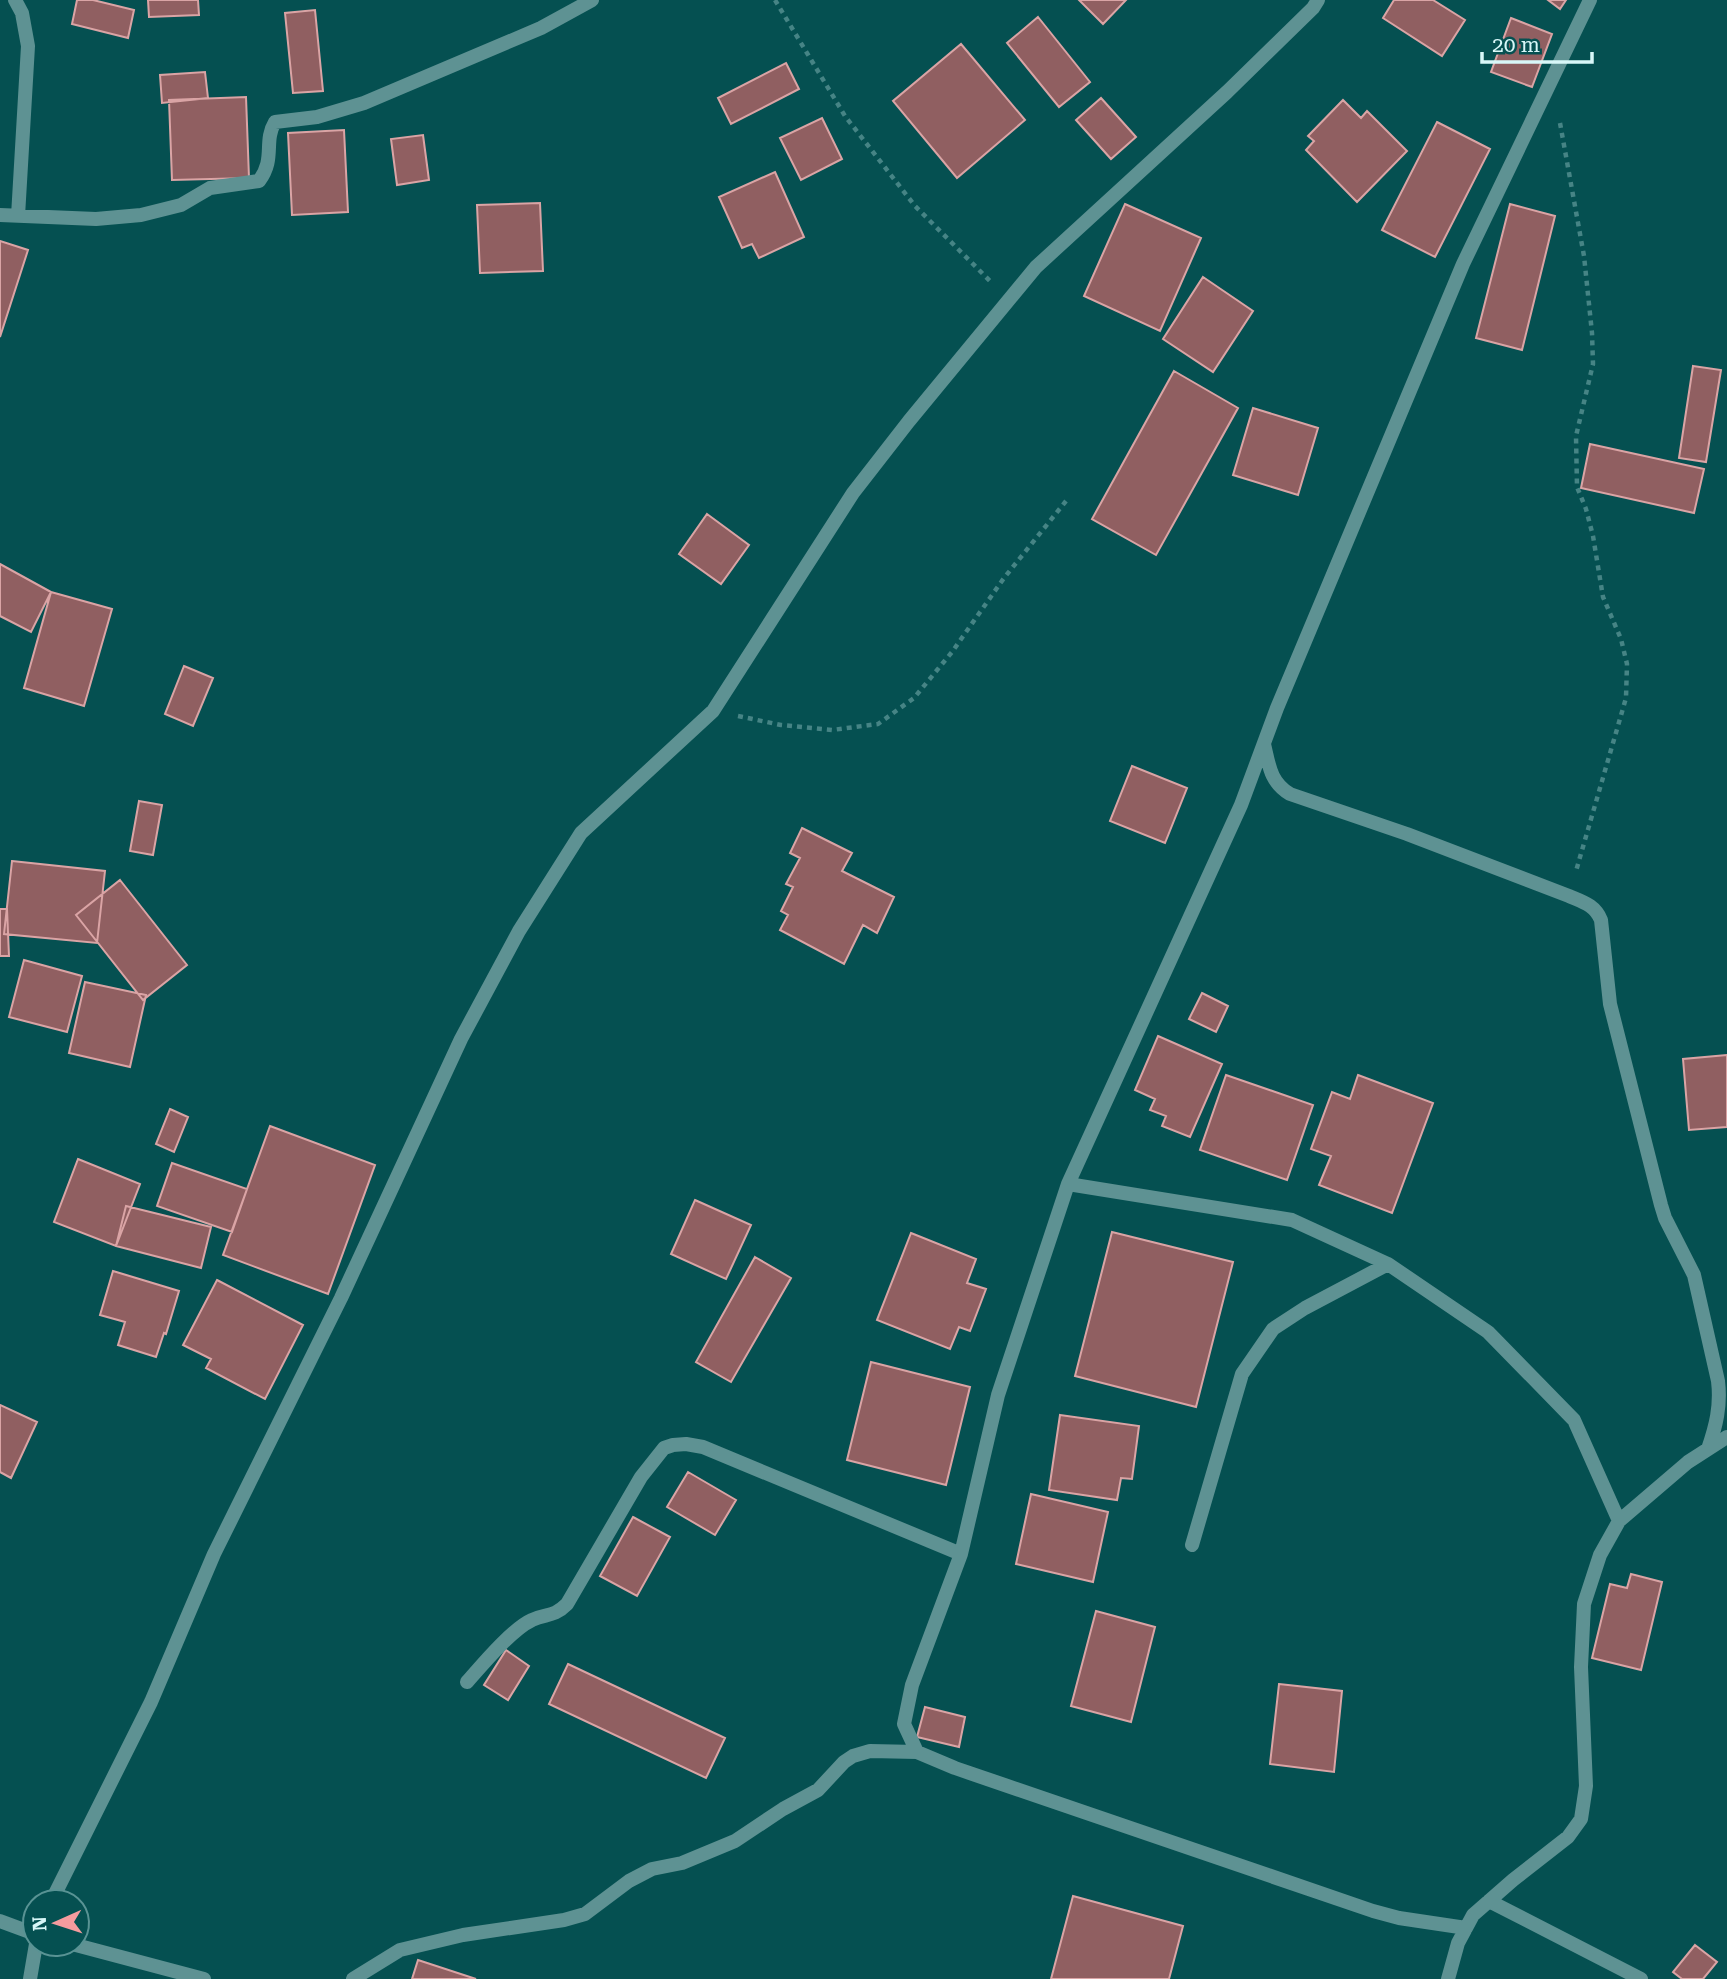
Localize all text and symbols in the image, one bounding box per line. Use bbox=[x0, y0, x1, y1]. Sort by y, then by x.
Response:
scale bar bbox=[1482, 21, 1592, 65]
text: 20 m bbox=[1492, 33, 1540, 57]
north arrow bbox=[21, 1888, 91, 1958]
text: N bbox=[28, 1916, 51, 1932]

